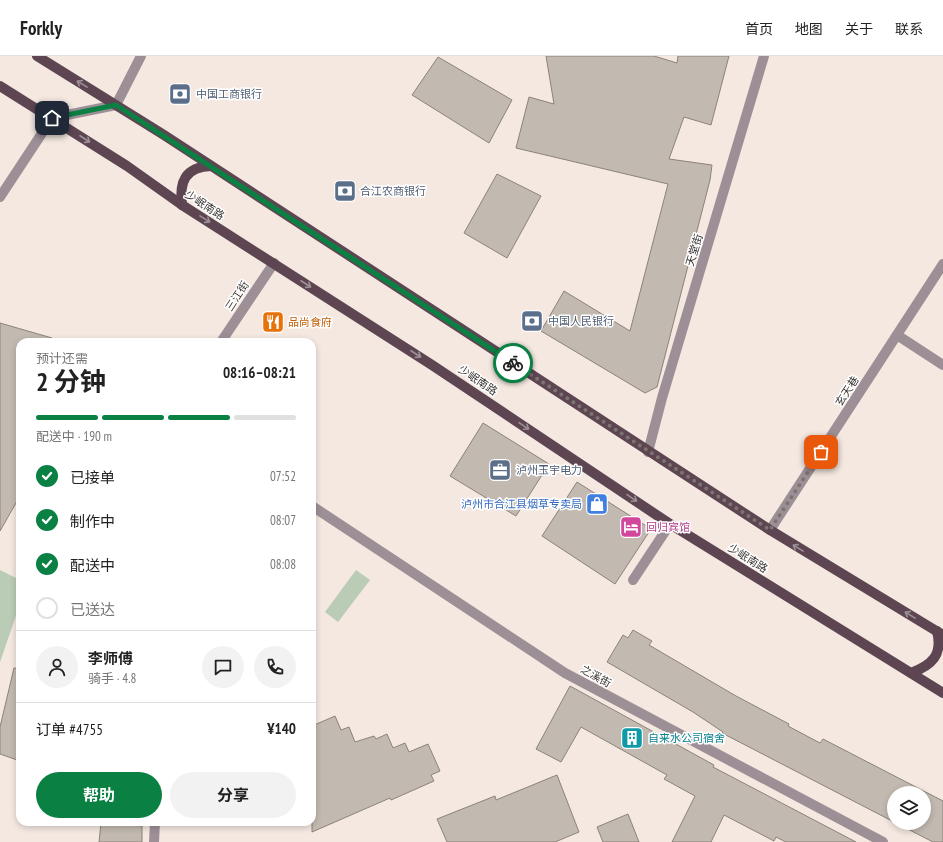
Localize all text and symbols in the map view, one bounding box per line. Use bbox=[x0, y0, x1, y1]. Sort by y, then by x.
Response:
text: Forkly bbox=[20, 16, 62, 40]
text: 首页 bbox=[745, 20, 773, 38]
text: 地图 bbox=[795, 20, 823, 38]
text: 关于 bbox=[845, 20, 873, 38]
text: 联系 bbox=[895, 20, 923, 38]
one-way arrow bbox=[76, 80, 88, 88]
bank icon: 中国工商银行 bbox=[167, 81, 193, 107]
place label: 中国工商银行 bbox=[196, 87, 262, 101]
pin bbox=[35, 101, 69, 135]
icon: home bbox=[41, 107, 63, 129]
one-way arrow bbox=[79, 136, 91, 144]
bank icon: 合江农商银行 bbox=[332, 178, 358, 204]
place label: 合江农商银行 bbox=[360, 184, 426, 198]
street label: 少岷南路 bbox=[183, 187, 227, 223]
one-way arrow bbox=[199, 216, 211, 224]
street label: 天堂街 bbox=[682, 232, 706, 268]
street label: 三江街 bbox=[222, 278, 252, 314]
one-way arrow bbox=[300, 280, 311, 288]
bank icon: 中国人民银行 bbox=[519, 308, 545, 334]
restaurant icon: 品尚食府 bbox=[260, 309, 286, 335]
place label: 中国人民银行 bbox=[548, 314, 614, 328]
place label: 品尚食府 bbox=[288, 315, 332, 329]
courier bbox=[493, 343, 533, 383]
text: 预计还需 bbox=[36, 350, 88, 367]
one-way arrow bbox=[410, 350, 421, 358]
icon: bike bbox=[502, 352, 524, 374]
street label: 少岷南路 bbox=[456, 362, 500, 398]
text: 08:16–08:21 bbox=[223, 363, 296, 382]
text: 2 分钟 bbox=[36, 365, 106, 398]
street label: 玄天巷 bbox=[832, 373, 862, 409]
one-way arrow bbox=[518, 422, 529, 430]
text: 配送中 · 190 m bbox=[36, 428, 112, 445]
pin bbox=[804, 435, 838, 469]
icon: bag bbox=[810, 441, 832, 463]
office icon: 泸州玉宇电力 bbox=[487, 457, 513, 483]
place label: 泸州玉宇电力 bbox=[516, 463, 582, 477]
icon: check bbox=[36, 465, 58, 487]
text: 已接单 bbox=[70, 468, 115, 487]
text: 07:52 bbox=[270, 468, 296, 485]
shop icon: 泸州市合江县烟草专卖局 bbox=[584, 491, 610, 517]
one-way arrow bbox=[626, 494, 637, 502]
place label: 泸州市合江县烟草专卖局 bbox=[461, 497, 582, 511]
icon: check bbox=[36, 509, 58, 531]
text: 制作中 bbox=[70, 512, 115, 531]
text: 08:07 bbox=[270, 512, 296, 529]
hotel icon: 回归宾馆 bbox=[618, 514, 644, 540]
place label: 回归宾馆 bbox=[646, 520, 690, 534]
street label: 少岷南路 bbox=[726, 540, 770, 576]
one-way arrow bbox=[792, 543, 804, 551]
icon: check bbox=[36, 553, 58, 575]
text: 配送中 bbox=[70, 556, 115, 575]
text: 08:08 bbox=[270, 556, 296, 573]
text: 已送达 bbox=[70, 600, 115, 619]
one-way arrow bbox=[904, 610, 916, 618]
button: person bbox=[36, 646, 78, 688]
button: chat bbox=[202, 646, 244, 688]
button: phone bbox=[254, 646, 296, 688]
text: 李师傅 bbox=[88, 649, 133, 668]
street label: 之溪街 bbox=[578, 662, 614, 690]
text: 骑手 · 4.8 bbox=[88, 670, 136, 687]
text: ¥140 bbox=[267, 719, 296, 738]
text: 订单 #4755 bbox=[36, 720, 103, 739]
building icon: 自来水公司宿舍 bbox=[619, 725, 645, 751]
place label: 自来水公司宿舍 bbox=[648, 731, 725, 745]
button: 帮助 bbox=[36, 772, 162, 818]
button: 分享 bbox=[170, 772, 296, 818]
map controls bbox=[887, 786, 931, 830]
button: layers bbox=[887, 786, 931, 830]

